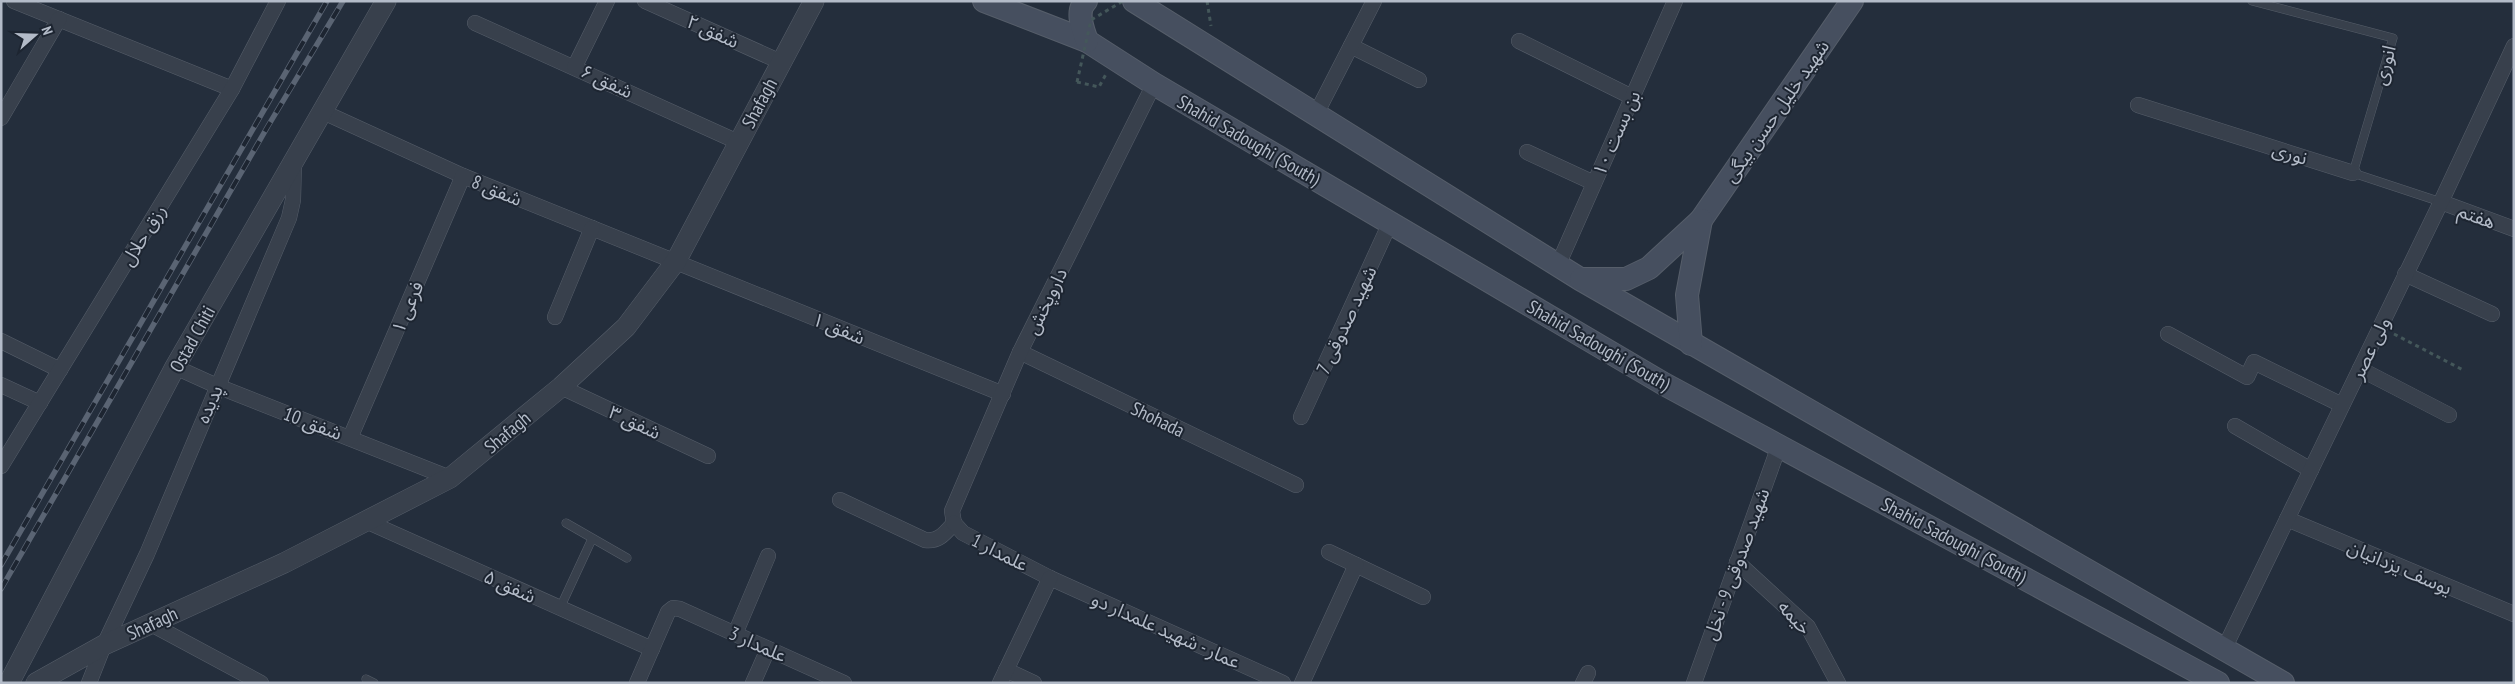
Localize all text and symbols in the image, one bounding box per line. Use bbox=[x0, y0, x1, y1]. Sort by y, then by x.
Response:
street label: شفق ۲ bbox=[683, 9, 743, 53]
north arrow bbox=[10, 10, 60, 60]
text: N bbox=[37, 24, 57, 37]
street label: شهید خلیل حسن بیگی bbox=[1718, 35, 1834, 187]
street label: انوری bbox=[2367, 43, 2401, 87]
street label: شفق ۶ bbox=[577, 59, 637, 103]
street label: Shafagh bbox=[736, 74, 782, 132]
street label: بن بست ۱۰ bbox=[1587, 87, 1645, 179]
street label: Shahid Sadoughi (South) bbox=[1173, 89, 1325, 191]
street label: نوری bbox=[2270, 136, 2310, 170]
street label: شفق 8 bbox=[468, 169, 526, 211]
street label: هفتم bbox=[2454, 198, 2499, 237]
street label: رزق حلال bbox=[115, 200, 171, 270]
street label: شهید صدوقی 7 bbox=[1310, 262, 1382, 378]
street label: داروپخش bbox=[1020, 264, 1073, 339]
street label: فرعی ۱ bbox=[385, 277, 429, 337]
street label: Shahid Sadoughi (South) bbox=[1523, 294, 1675, 396]
street label: Ostad Chiti bbox=[164, 301, 220, 377]
street label: شفق ۱ bbox=[809, 307, 869, 349]
street label: ولی عصر bbox=[2344, 313, 2395, 384]
street label: پدیده bbox=[190, 381, 229, 427]
street label: Shohada bbox=[1127, 396, 1189, 442]
street label: شفق ۳ bbox=[605, 400, 665, 444]
street label: شفق 10 bbox=[280, 401, 346, 445]
street label: Shafagh bbox=[479, 406, 535, 458]
street label: شهید صدوقی 9 - نخل bbox=[1697, 485, 1775, 643]
street label: Shahid Sadoughi (South) bbox=[1877, 492, 2031, 589]
street label: علمدار 1 bbox=[968, 528, 1032, 576]
street label: یوسف یزدانیان bbox=[2344, 534, 2456, 600]
street label: شفق ۵ bbox=[480, 564, 540, 608]
street label: عمار - شهید علمدار دو bbox=[1088, 586, 1244, 674]
street label: خیمه bbox=[1773, 595, 1817, 639]
street label: Shafagh bbox=[123, 601, 181, 645]
street label: علمدار 3 bbox=[726, 621, 790, 667]

